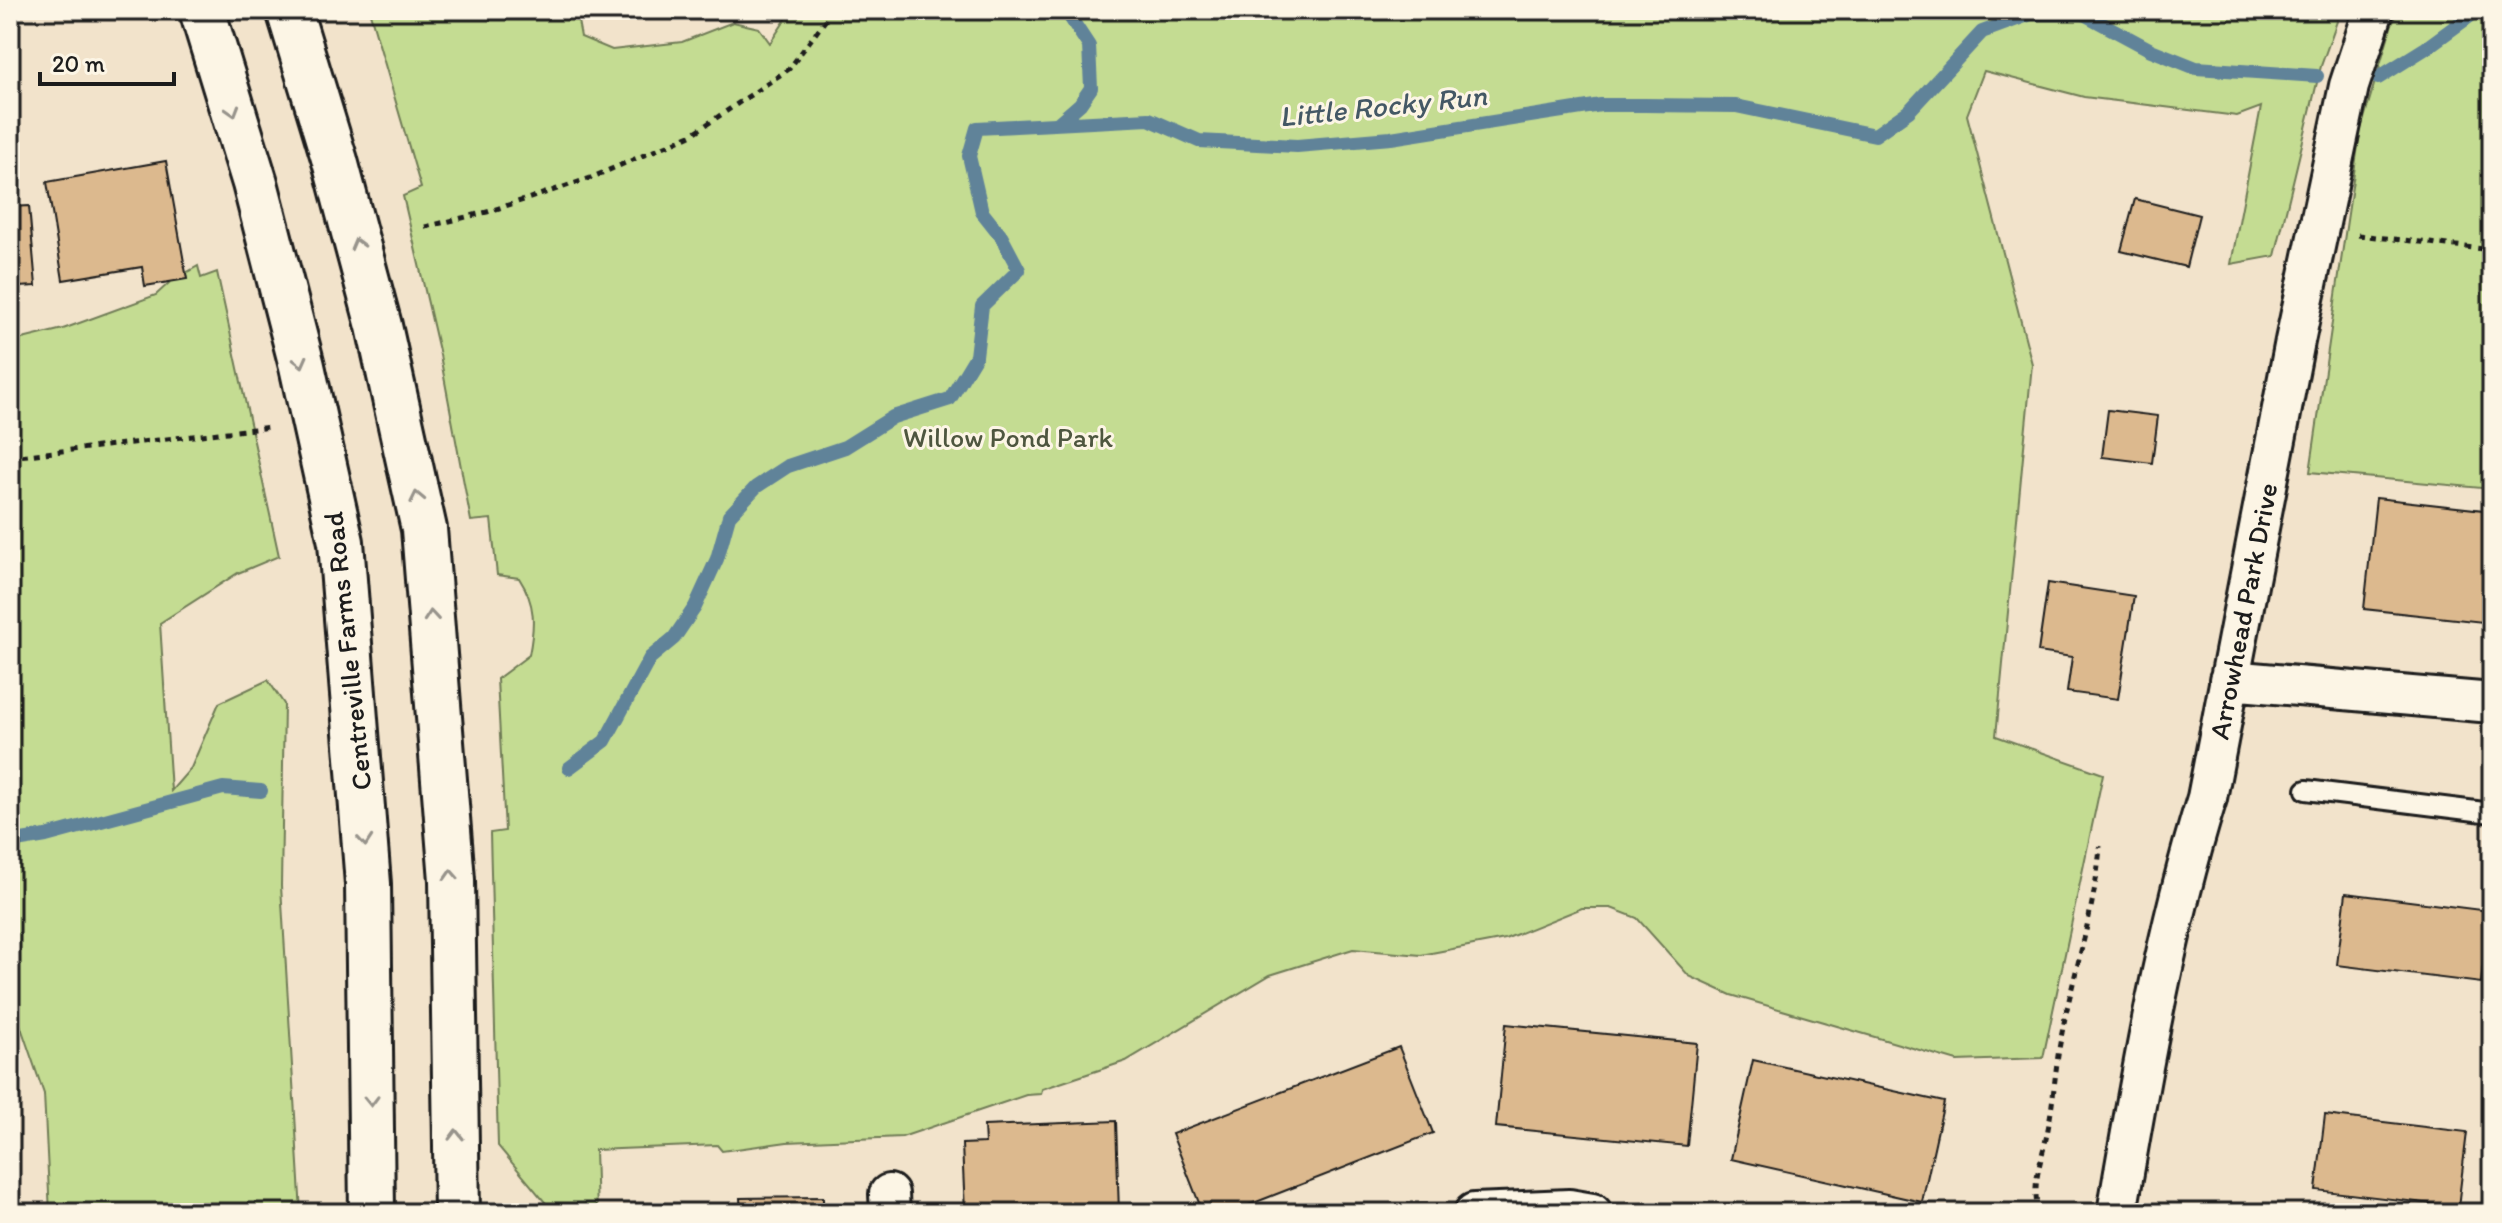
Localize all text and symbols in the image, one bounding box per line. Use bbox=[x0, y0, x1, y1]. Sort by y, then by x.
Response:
scale bar bbox=[40, 36, 174, 86]
text: 20 m bbox=[52, 49, 105, 78]
water label: Little Rocky Run bbox=[1277, 76, 1489, 135]
one-way arrow bbox=[224, 104, 240, 118]
one-way arrow bbox=[350, 237, 367, 251]
one-way arrow bbox=[292, 355, 309, 368]
park label: Willow Pond Park bbox=[903, 420, 1114, 454]
street label: Arrowhead Park Drive bbox=[2201, 480, 2285, 742]
one-way arrow bbox=[409, 490, 426, 504]
street label: Centreville Farms Road bbox=[315, 509, 379, 792]
one-way arrow bbox=[423, 609, 440, 622]
one-way arrow bbox=[356, 835, 373, 848]
one-way arrow bbox=[443, 868, 460, 881]
one-way arrow bbox=[362, 1095, 380, 1108]
one-way arrow bbox=[447, 1128, 464, 1141]

